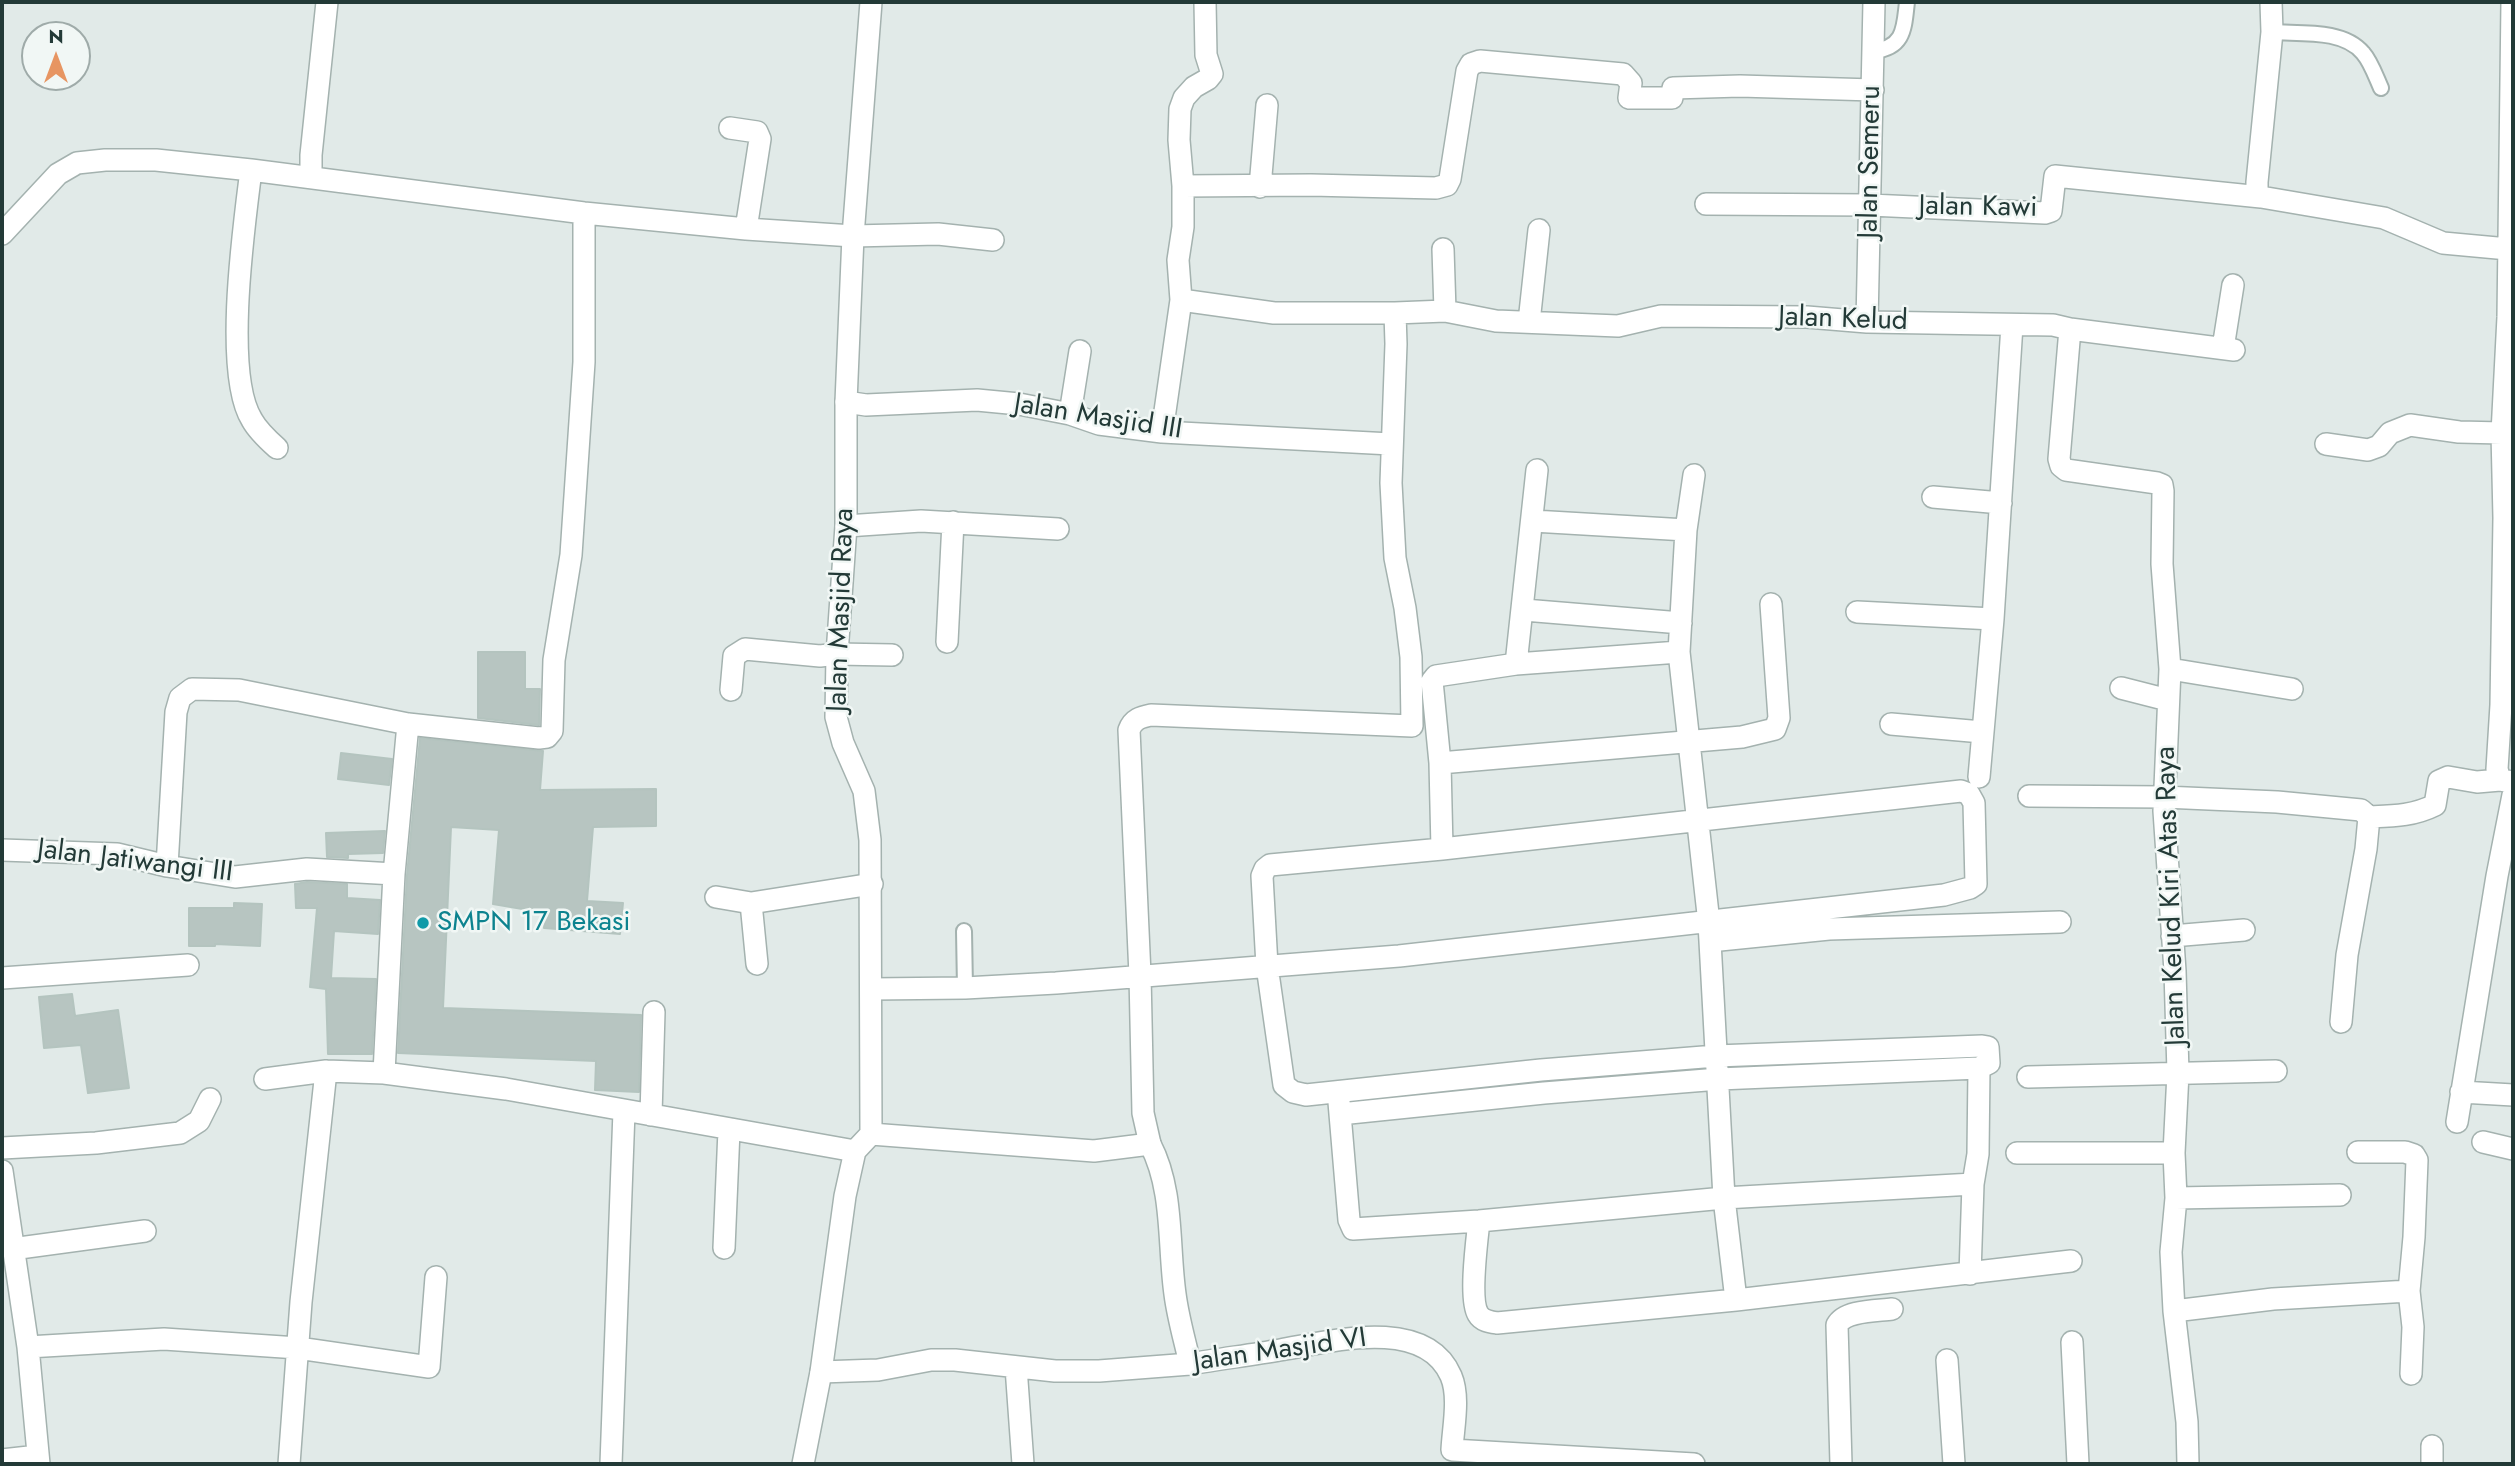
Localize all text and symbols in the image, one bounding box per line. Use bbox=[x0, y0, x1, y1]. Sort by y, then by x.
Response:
north arrow bbox=[21, 21, 91, 91]
text: N bbox=[48, 23, 64, 50]
street label: Jalan Semeru bbox=[1853, 85, 1889, 239]
street label: Jalan Kawi bbox=[1918, 190, 2038, 226]
street label: Jalan Kelud bbox=[1778, 301, 1908, 339]
street label: Jalan Masjid III bbox=[1011, 388, 1185, 448]
street label: Jalan Masjid Raya bbox=[822, 507, 862, 713]
street label: Jalan Kelud Kiri Atas Raya bbox=[2150, 746, 2194, 1046]
street label: Jalan Jatiwangi III bbox=[35, 833, 235, 891]
place label: SMPN 17 Bekasi bbox=[437, 906, 631, 940]
marker: SMPN 17 Bekasi bbox=[415, 915, 431, 931]
street label: Jalan Masjid VI bbox=[1191, 1322, 1369, 1380]

